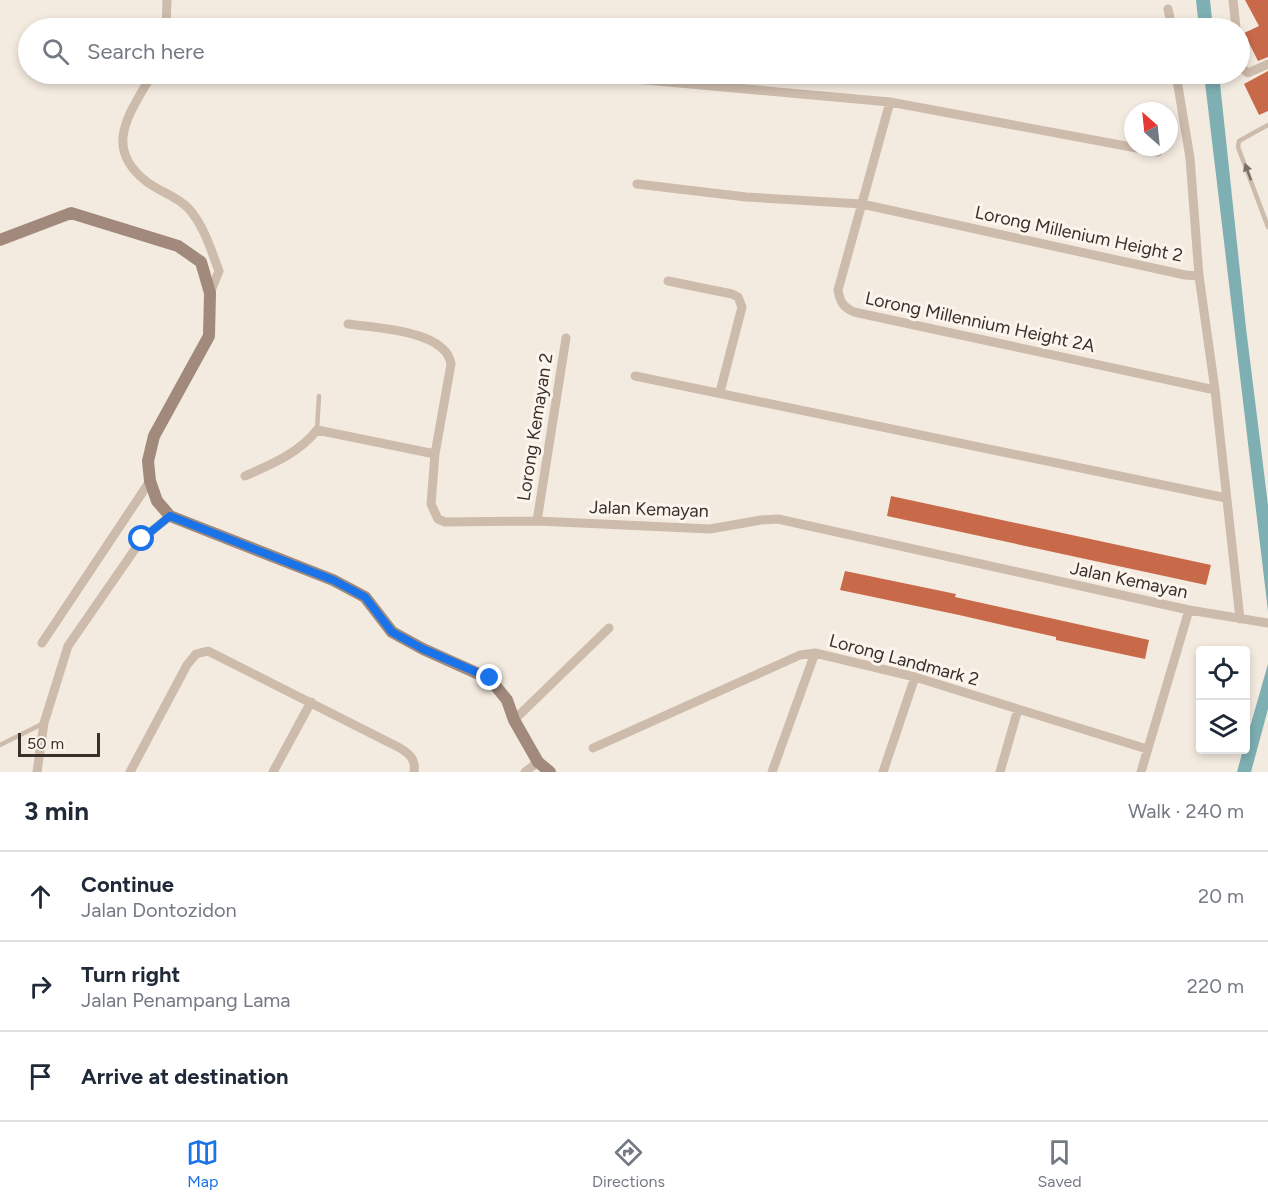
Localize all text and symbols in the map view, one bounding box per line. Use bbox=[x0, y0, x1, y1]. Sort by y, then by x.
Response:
search box bbox=[18, 18, 1250, 84]
icon: search bbox=[39, 35, 72, 68]
text: Search here bbox=[87, 38, 205, 65]
north arrow bbox=[1124, 102, 1178, 156]
one-way arrow bbox=[1242, 163, 1252, 181]
street label: Lorong Millenium Height 2 bbox=[973, 201, 1185, 267]
street label: Lorong Millennium Height 2A bbox=[863, 287, 1097, 357]
street label: Lorong Kemayan 2 bbox=[512, 352, 558, 502]
street label: Jalan Kemayan bbox=[589, 496, 709, 522]
route start bbox=[128, 525, 154, 551]
street label: Jalan Kemayan bbox=[1068, 557, 1190, 603]
street label: Lorong Landmark 2 bbox=[827, 629, 981, 691]
map controls bbox=[1196, 646, 1250, 754]
button: locate bbox=[1196, 646, 1250, 700]
route end bbox=[476, 664, 502, 690]
button: layers bbox=[1196, 700, 1250, 754]
scale bar bbox=[18, 730, 100, 758]
text: 50 m bbox=[27, 734, 64, 753]
text: 3 min bbox=[24, 795, 89, 827]
text: Walk · 240 m bbox=[1128, 799, 1244, 823]
text: Continue bbox=[81, 871, 174, 898]
icon: ahead bbox=[24, 880, 57, 913]
text: 20 m bbox=[1198, 884, 1244, 908]
text: Jalan Dontozidon bbox=[81, 898, 237, 922]
text: Turn right bbox=[81, 961, 180, 988]
icon: right bbox=[24, 970, 57, 1003]
text: 220 m bbox=[1187, 974, 1244, 998]
text: Jalan Penampang Lama bbox=[81, 988, 291, 1012]
icon: arrive bbox=[24, 1060, 57, 1093]
text: Arrive at destination bbox=[81, 1063, 289, 1090]
tab: Map bbox=[186, 1136, 219, 1191]
tab: Directions bbox=[592, 1136, 665, 1191]
tab: Saved bbox=[1038, 1136, 1082, 1191]

